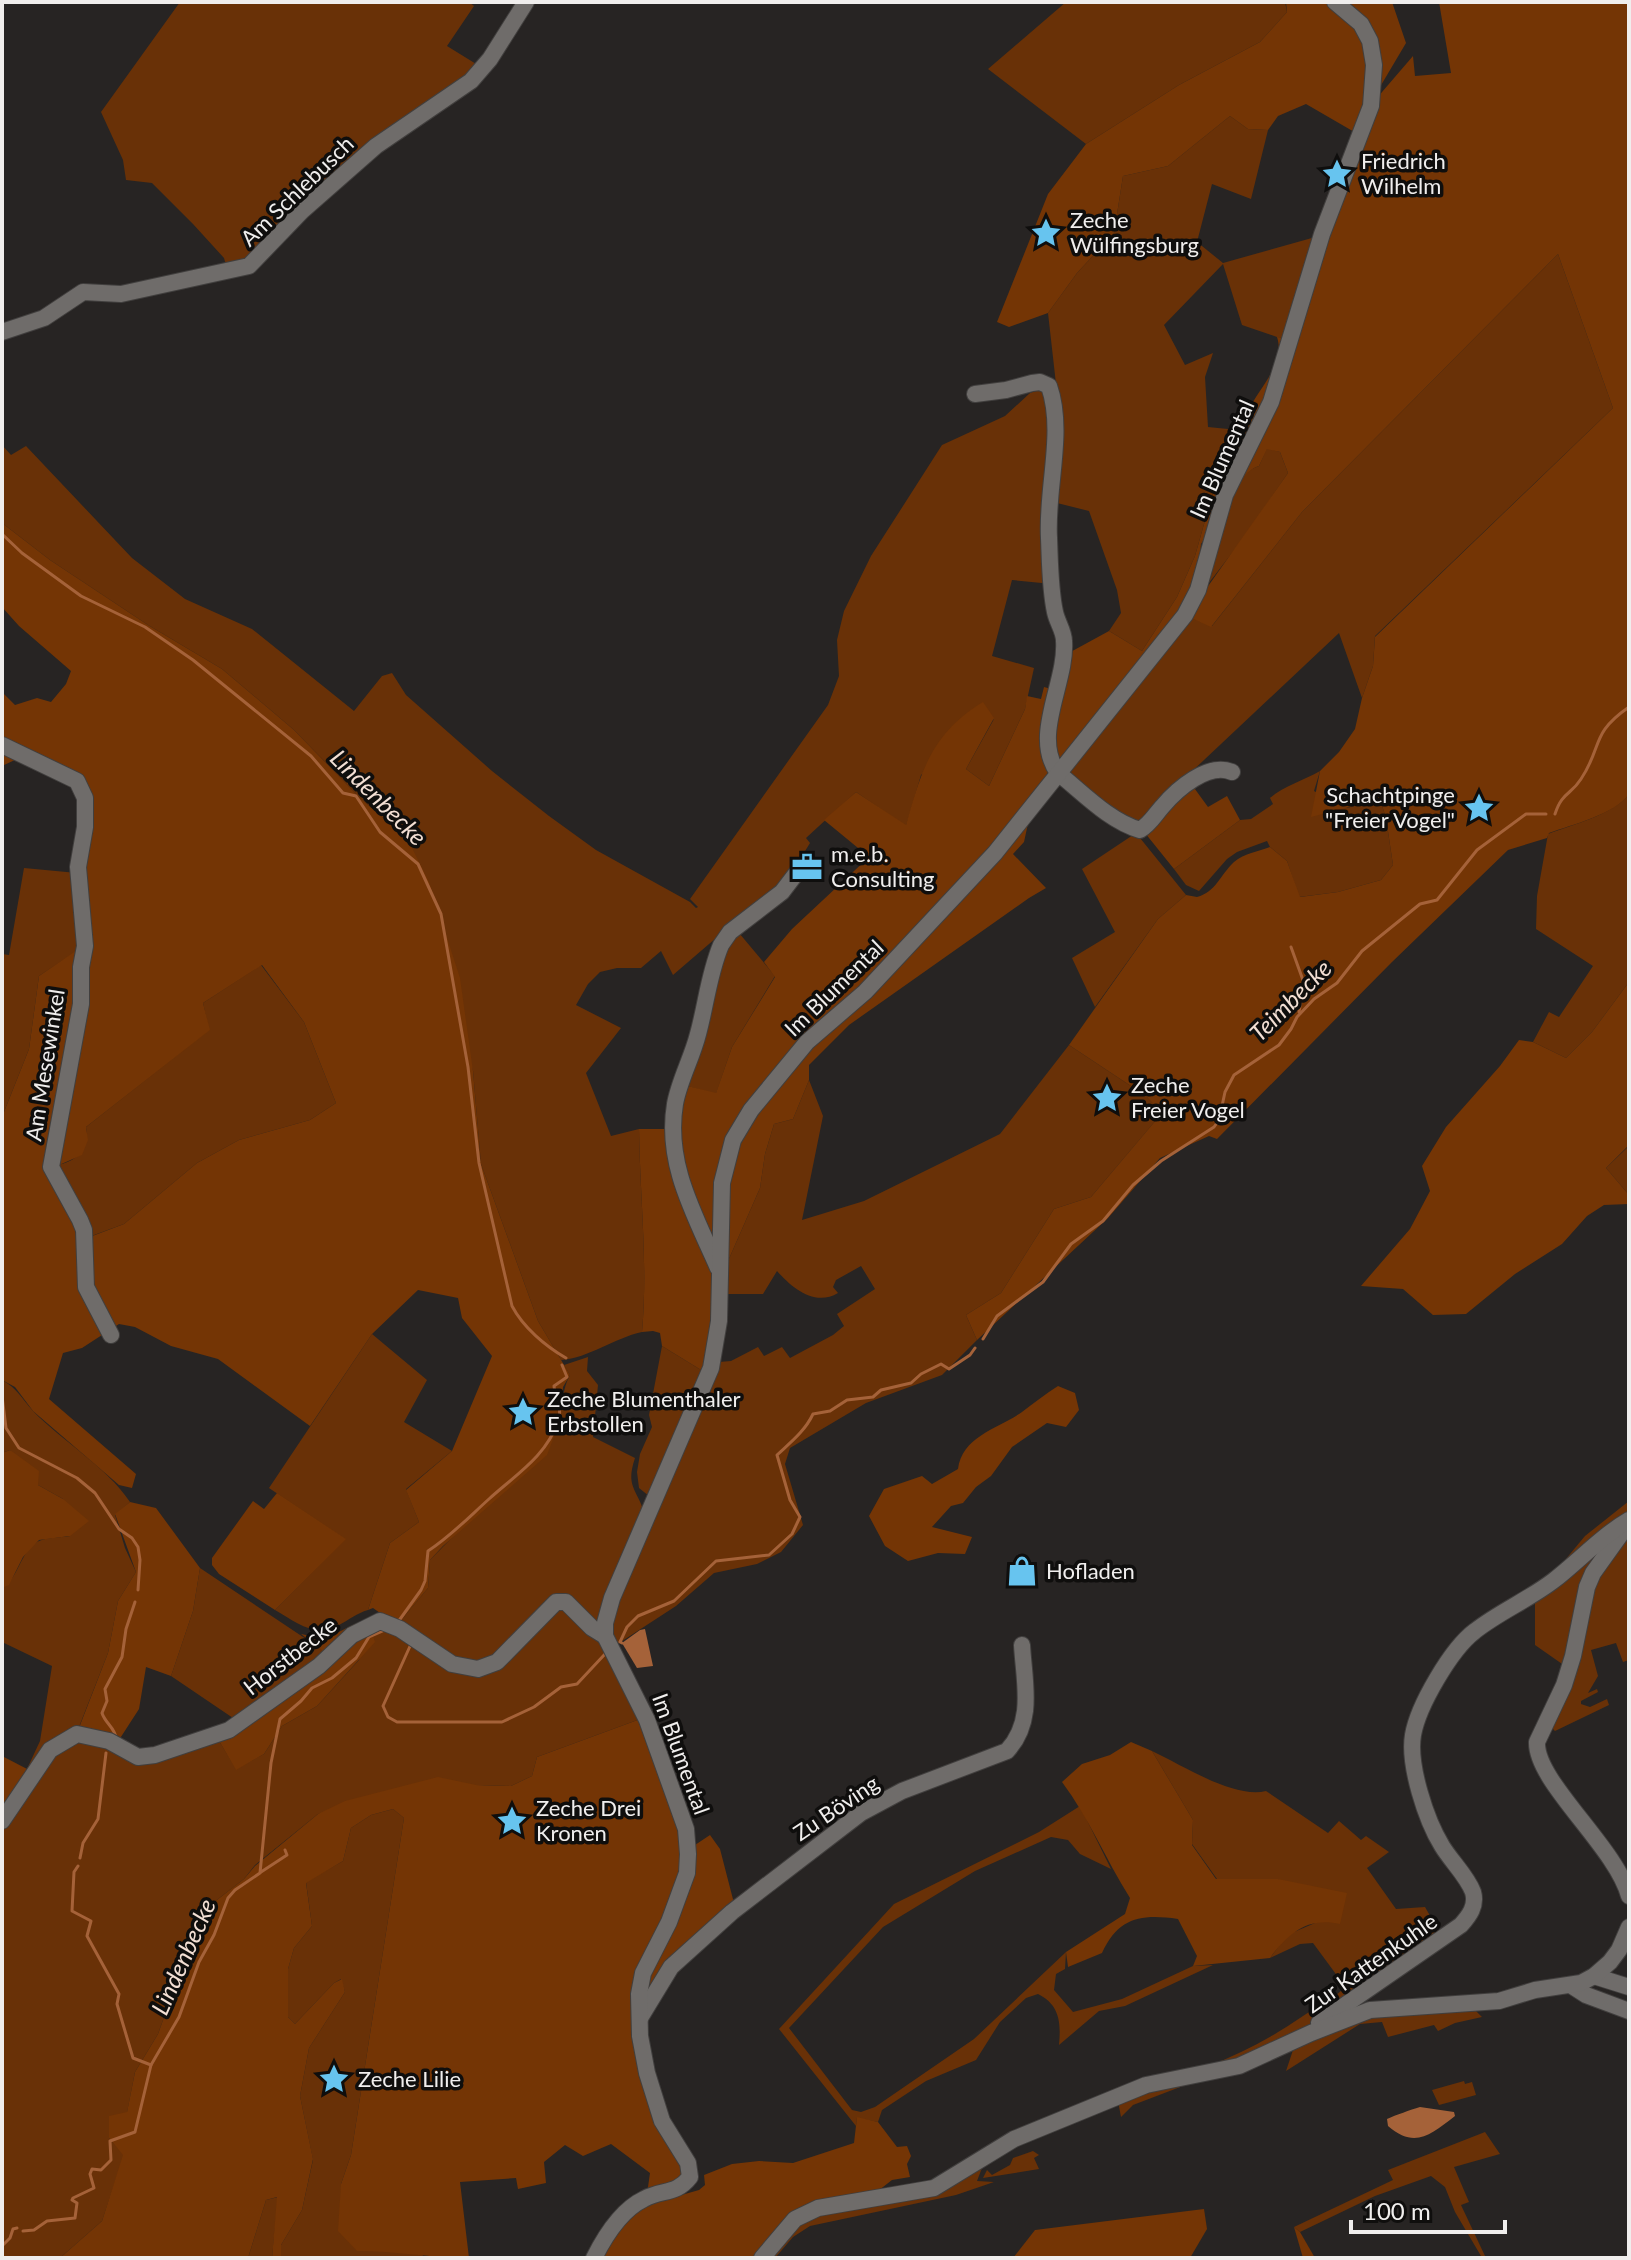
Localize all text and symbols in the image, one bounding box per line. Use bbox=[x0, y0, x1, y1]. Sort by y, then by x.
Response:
street label: Am Schlebusch bbox=[234, 130, 359, 251]
place label: Friedrich Wilhelm bbox=[1361, 147, 1446, 199]
place icon: Friedrich Wilhelm bbox=[1320, 157, 1354, 191]
place label: Zeche Wülfingsburg bbox=[1070, 206, 1199, 258]
place icon: Zeche Wülfingsburg bbox=[1029, 216, 1063, 250]
street label: Im Blumental bbox=[1183, 395, 1260, 522]
water label: Lindenbecke bbox=[325, 743, 433, 851]
place label: Schachtpinge "Freier Vogel" bbox=[1325, 781, 1455, 833]
place icon: Schachtpinge "Freier Vogel" bbox=[1462, 791, 1496, 825]
place label: m.e.b. Consulting bbox=[831, 840, 934, 892]
office icon: m.e.b. Consulting bbox=[790, 850, 824, 884]
street label: Im Blumental bbox=[779, 934, 889, 1041]
water label: Teimbecke bbox=[1243, 953, 1337, 1047]
street label: Am Mesewinkel bbox=[19, 987, 70, 1143]
place label: Zeche Freier Vogel bbox=[1131, 1071, 1245, 1123]
place icon: Zeche Freier Vogel bbox=[1090, 1081, 1124, 1115]
place label: Zeche Blumenthaler Erbstollen bbox=[547, 1385, 741, 1437]
place icon: Zeche Blumenthaler Erbstollen bbox=[506, 1395, 540, 1429]
shop icon: Hofladen bbox=[1005, 1554, 1039, 1588]
place label: Hofladen bbox=[1046, 1557, 1135, 1584]
street label: Horstbecke bbox=[238, 1611, 342, 1700]
street label: Im Blumental bbox=[647, 1690, 716, 1818]
street label: Zu Böving bbox=[788, 1769, 884, 1846]
place label: Zeche Drei Kronen bbox=[536, 1794, 641, 1846]
place icon: Zeche Drei Kronen bbox=[495, 1804, 529, 1838]
water label: Lindenbecke bbox=[144, 1894, 221, 2019]
street label: Zur Kattenkuhle bbox=[1300, 1907, 1442, 2018]
place icon: Zeche Lilie bbox=[317, 2062, 351, 2096]
place label: Zeche Lilie bbox=[358, 2065, 461, 2092]
scale bar bbox=[1351, 2184, 1505, 2234]
text: 100 m bbox=[1363, 2196, 1431, 2225]

